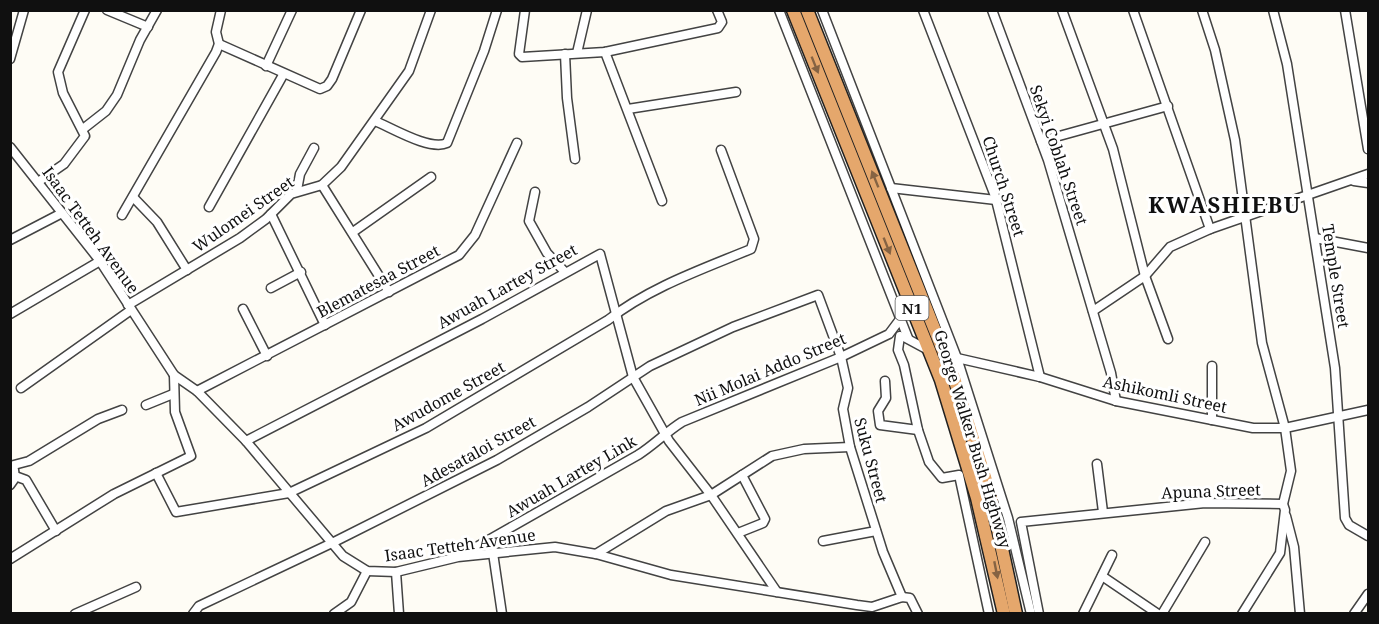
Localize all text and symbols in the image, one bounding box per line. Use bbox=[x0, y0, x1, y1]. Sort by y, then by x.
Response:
one-way arrow bbox=[811, 56, 821, 74]
street label: Sekyi Coblah Street bbox=[1025, 82, 1093, 228]
street label: Church Street bbox=[977, 133, 1031, 239]
street label: Isaac Tetteh Avenue bbox=[37, 162, 145, 298]
one-way arrow bbox=[870, 170, 880, 188]
street label: Wulomei Street bbox=[188, 171, 298, 257]
district label: KWASHIEBU bbox=[1148, 189, 1302, 219]
street label: Temple Street bbox=[1317, 223, 1355, 330]
one-way arrow bbox=[883, 237, 893, 255]
street label: Awuah Lartey Street bbox=[433, 238, 581, 334]
street label: Blematesaa Street bbox=[313, 239, 444, 323]
road number: N1 bbox=[896, 296, 928, 320]
street label: Nii Molai Addo Street bbox=[691, 327, 850, 411]
street label: George Walker Bush Highway bbox=[929, 327, 1017, 552]
street label: Awudome Street bbox=[387, 356, 509, 436]
street label: Ashikomli Street bbox=[1101, 370, 1229, 418]
street label: Adesataloi Street bbox=[417, 410, 540, 492]
street label: Suku Street bbox=[849, 415, 893, 505]
street label: Awuah Lartey Link bbox=[502, 429, 641, 522]
street label: Apuna Street bbox=[1161, 478, 1261, 504]
street label: Isaac Tetteh Avenue bbox=[383, 524, 537, 566]
one-way arrow bbox=[992, 560, 1001, 579]

